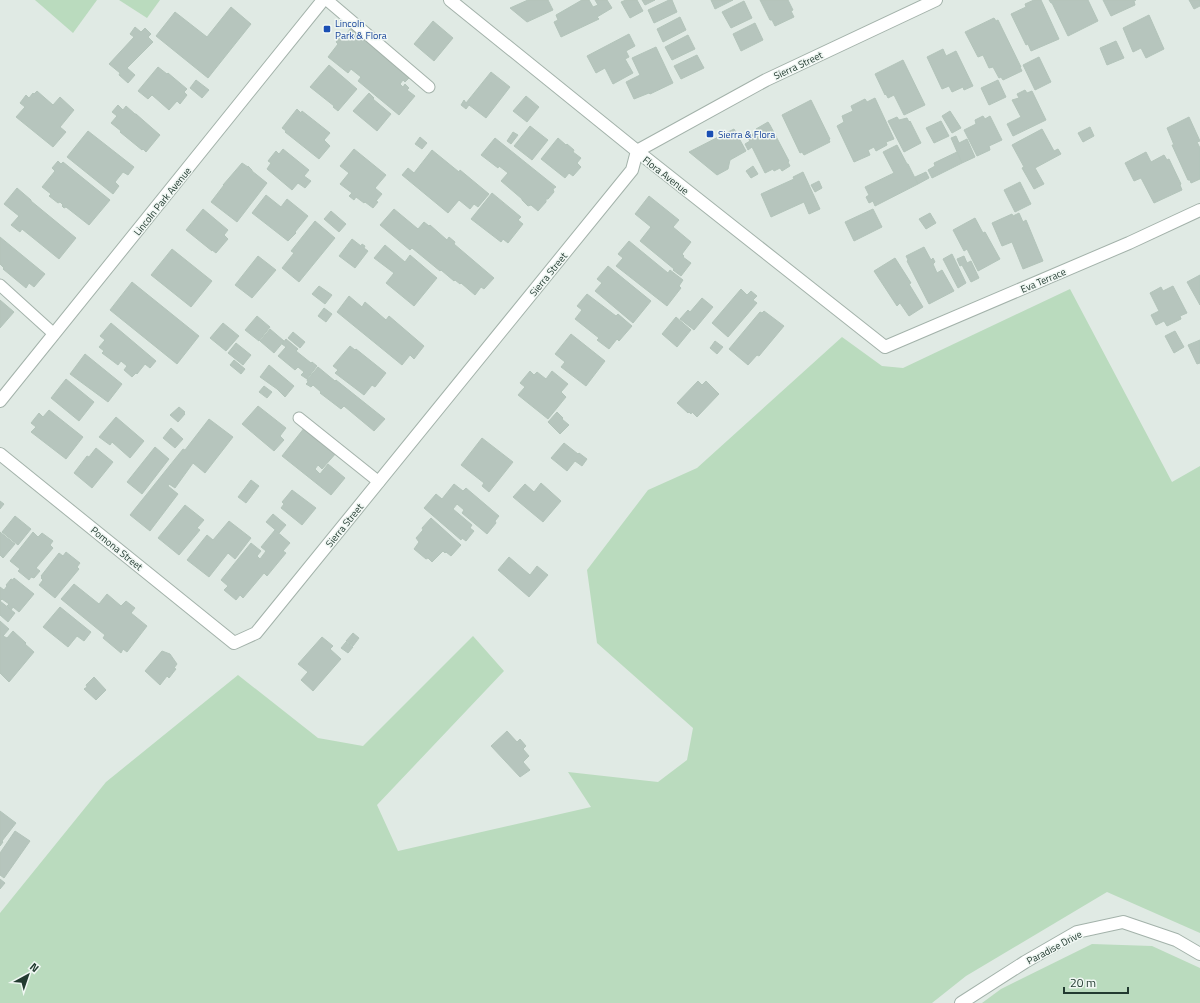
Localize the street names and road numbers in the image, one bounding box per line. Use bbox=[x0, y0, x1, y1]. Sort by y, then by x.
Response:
street label: Sierra Street bbox=[771, 47, 826, 83]
street label: Flora Avenue bbox=[639, 153, 692, 198]
street label: Lincoln Park Avenue bbox=[130, 164, 195, 239]
street label: Sierra Street bbox=[526, 249, 571, 299]
street label: Eva Terrace bbox=[1018, 264, 1068, 297]
street label: Sierra Street bbox=[322, 500, 367, 550]
street label: Pomona Street bbox=[87, 523, 146, 574]
street label: Paradise Drive bbox=[1024, 927, 1085, 968]

